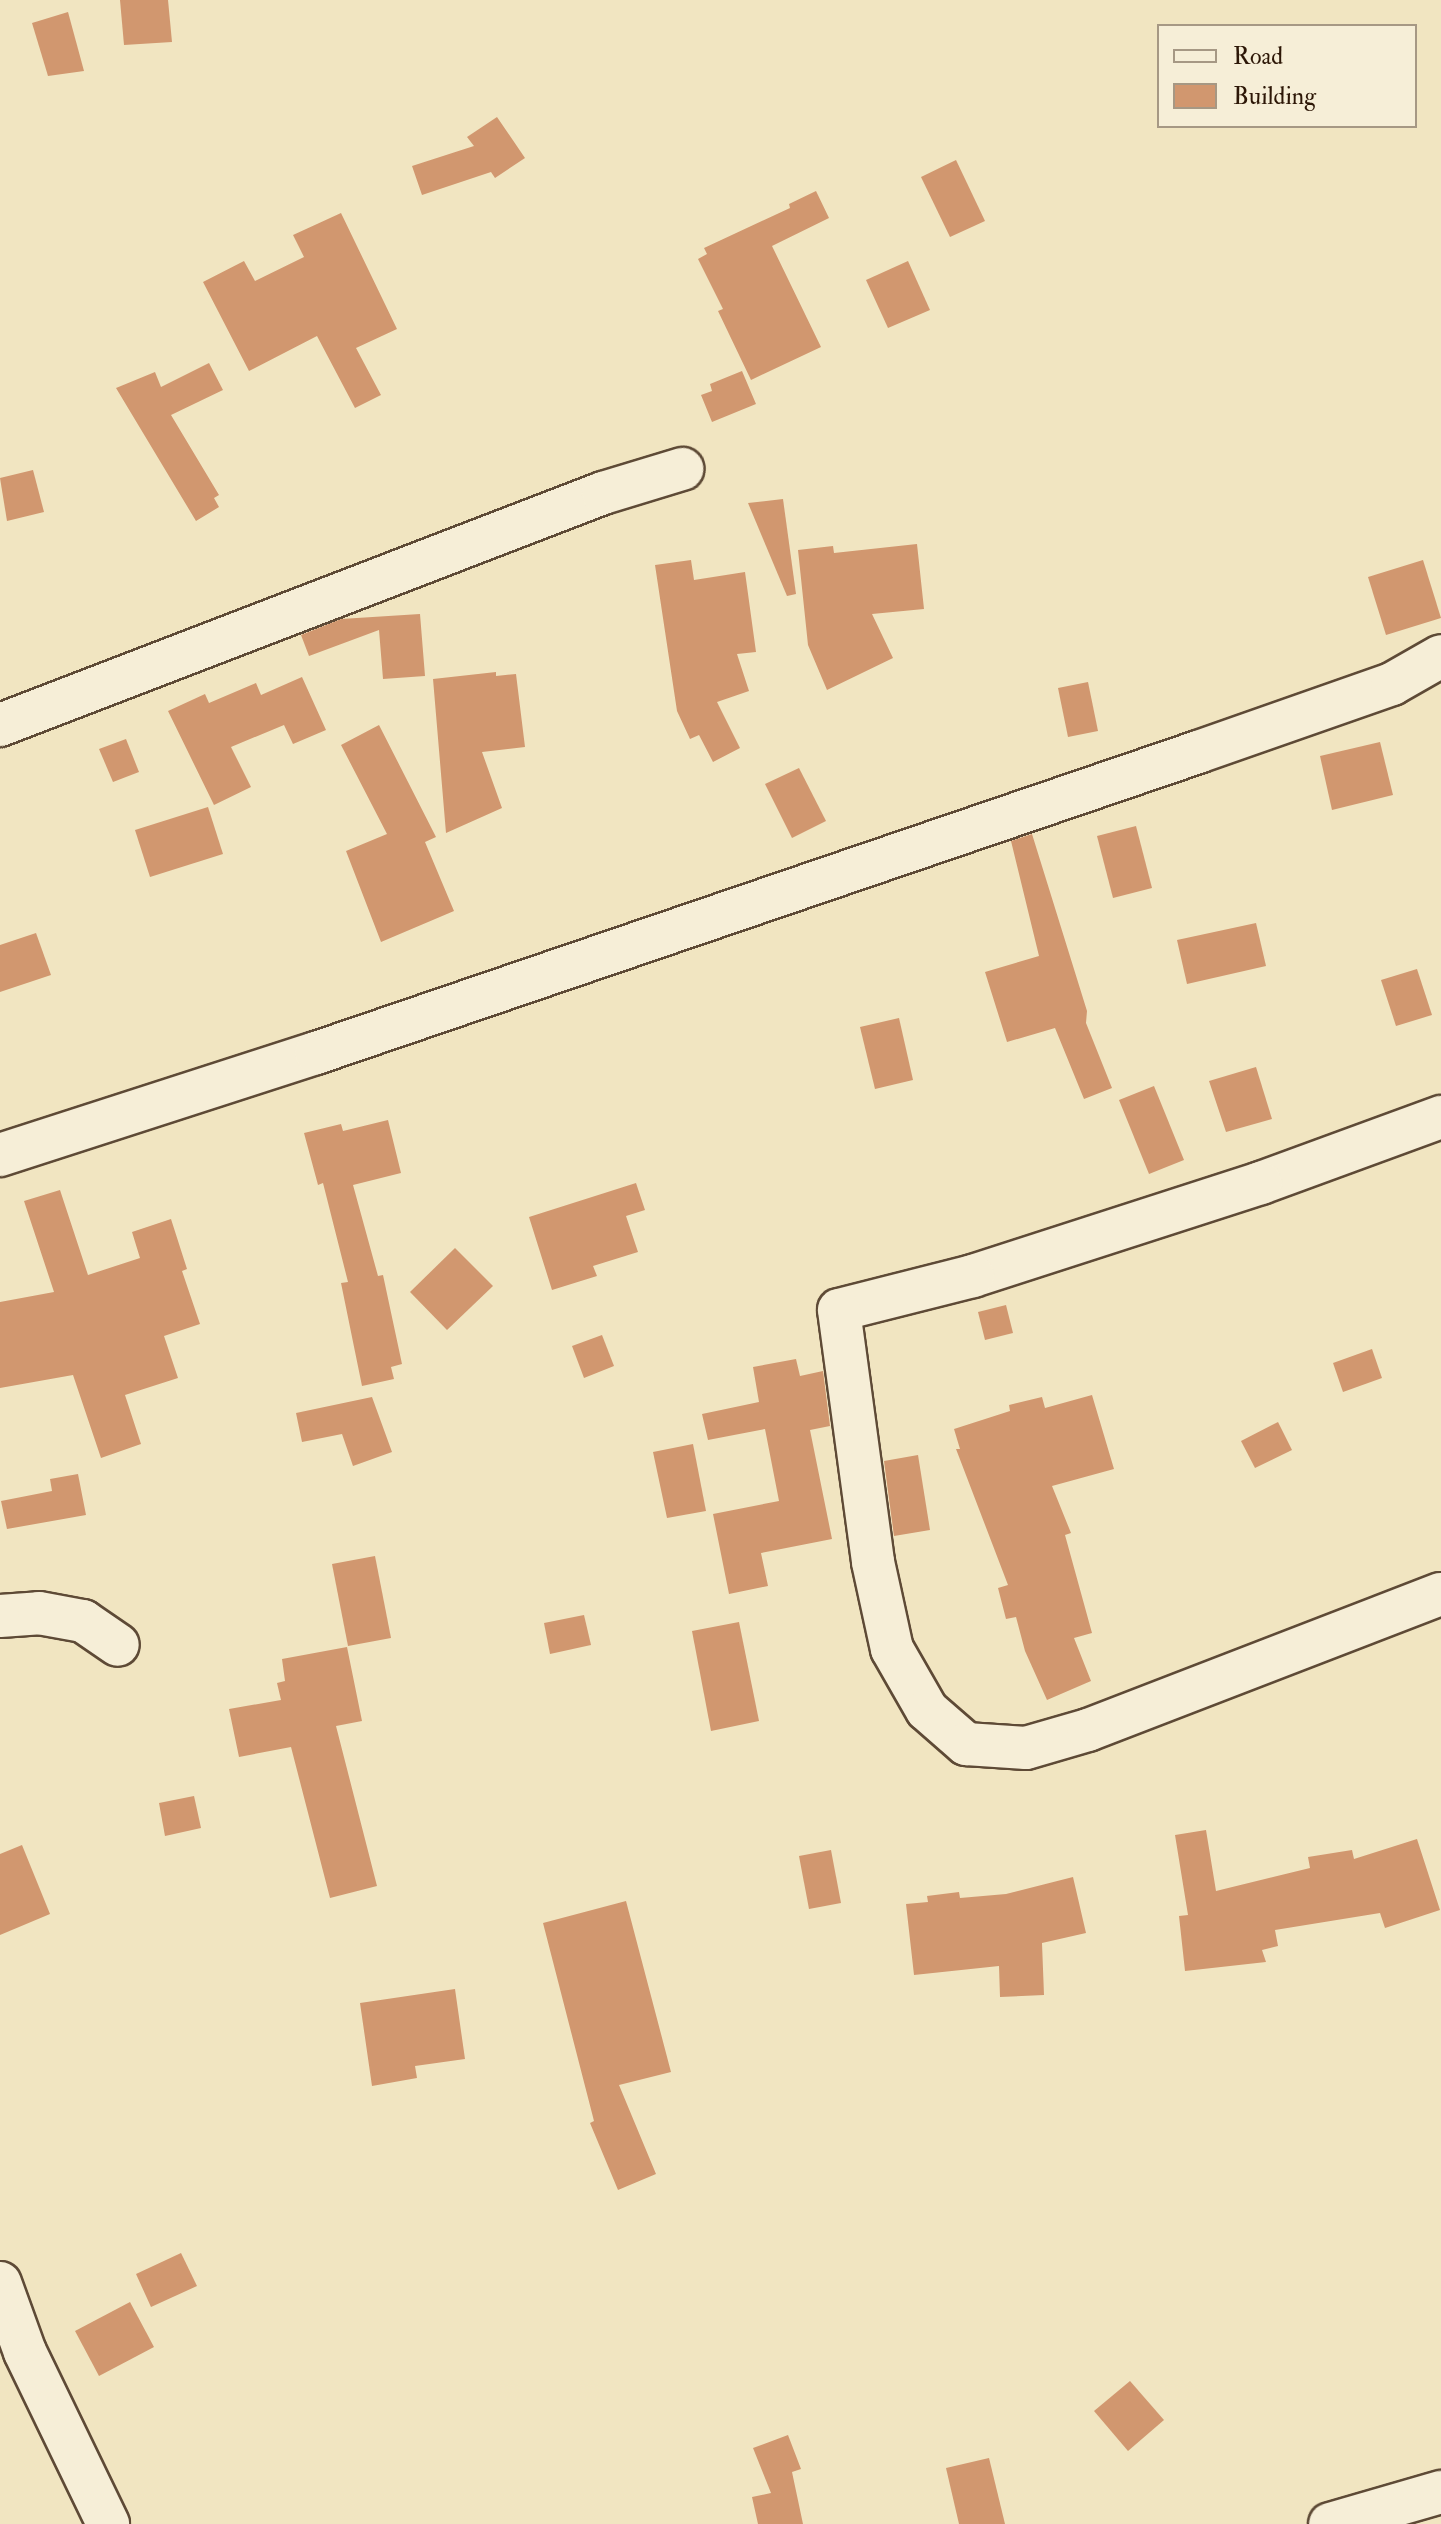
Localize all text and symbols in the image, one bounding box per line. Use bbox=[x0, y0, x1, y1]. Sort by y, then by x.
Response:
legend bbox=[1157, 24, 1417, 128]
text: Road bbox=[1233, 41, 1283, 72]
text: Building bbox=[1233, 81, 1316, 112]

